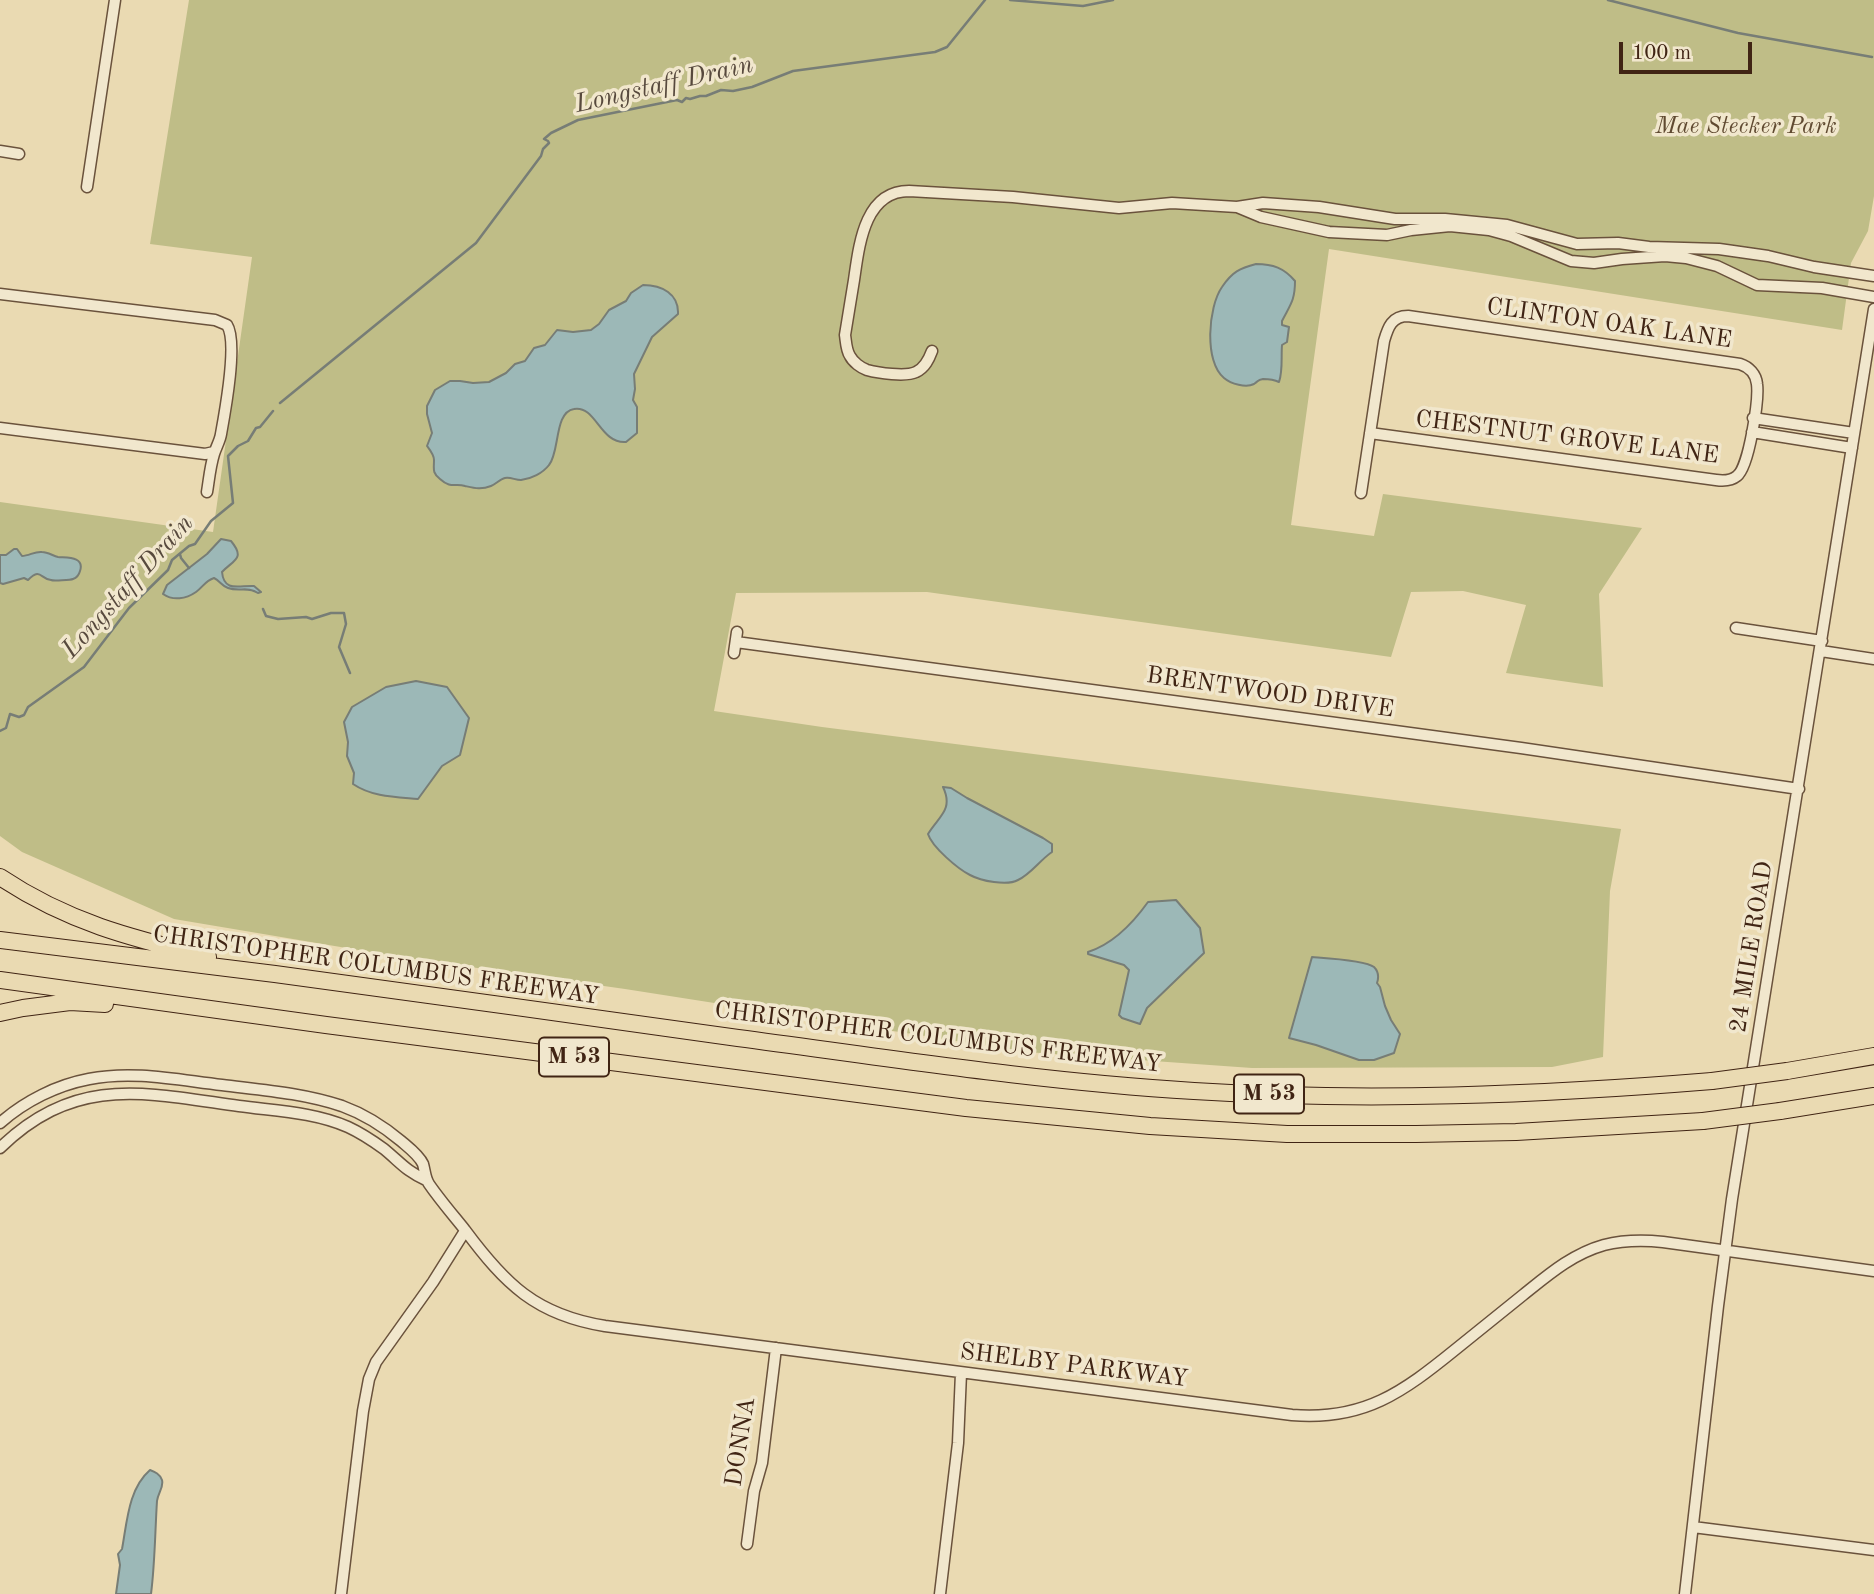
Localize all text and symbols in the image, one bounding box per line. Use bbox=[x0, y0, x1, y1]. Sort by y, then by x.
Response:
scale bar bbox=[1622, 28, 1755, 72]
text: 100 m bbox=[1632, 43, 1691, 64]
water label: Longstaff Drain bbox=[572, 49, 756, 121]
park label: Mae Stecker Park bbox=[1655, 113, 1837, 141]
street label: CLINTON OAK LANE bbox=[1485, 293, 1733, 355]
street label: CHESTNUT GROVE LANE bbox=[1414, 405, 1720, 471]
water label: Longstaff Drain bbox=[55, 509, 201, 665]
street label: BRENTWOOD DRIVE bbox=[1144, 661, 1396, 725]
street label: 24 MILE ROAD bbox=[1724, 859, 1780, 1035]
street label: CHRISTOPHER COLUMBUS FREEWAY bbox=[151, 920, 601, 1012]
street label: CHRISTOPHER COLUMBUS FREEWAY bbox=[713, 996, 1163, 1080]
road number: M 53 bbox=[539, 1038, 609, 1076]
road number: M 53 bbox=[1234, 1074, 1304, 1114]
street label: SHELBY PARKWAY bbox=[958, 1338, 1190, 1394]
street label: DONNA bbox=[720, 1395, 762, 1489]

